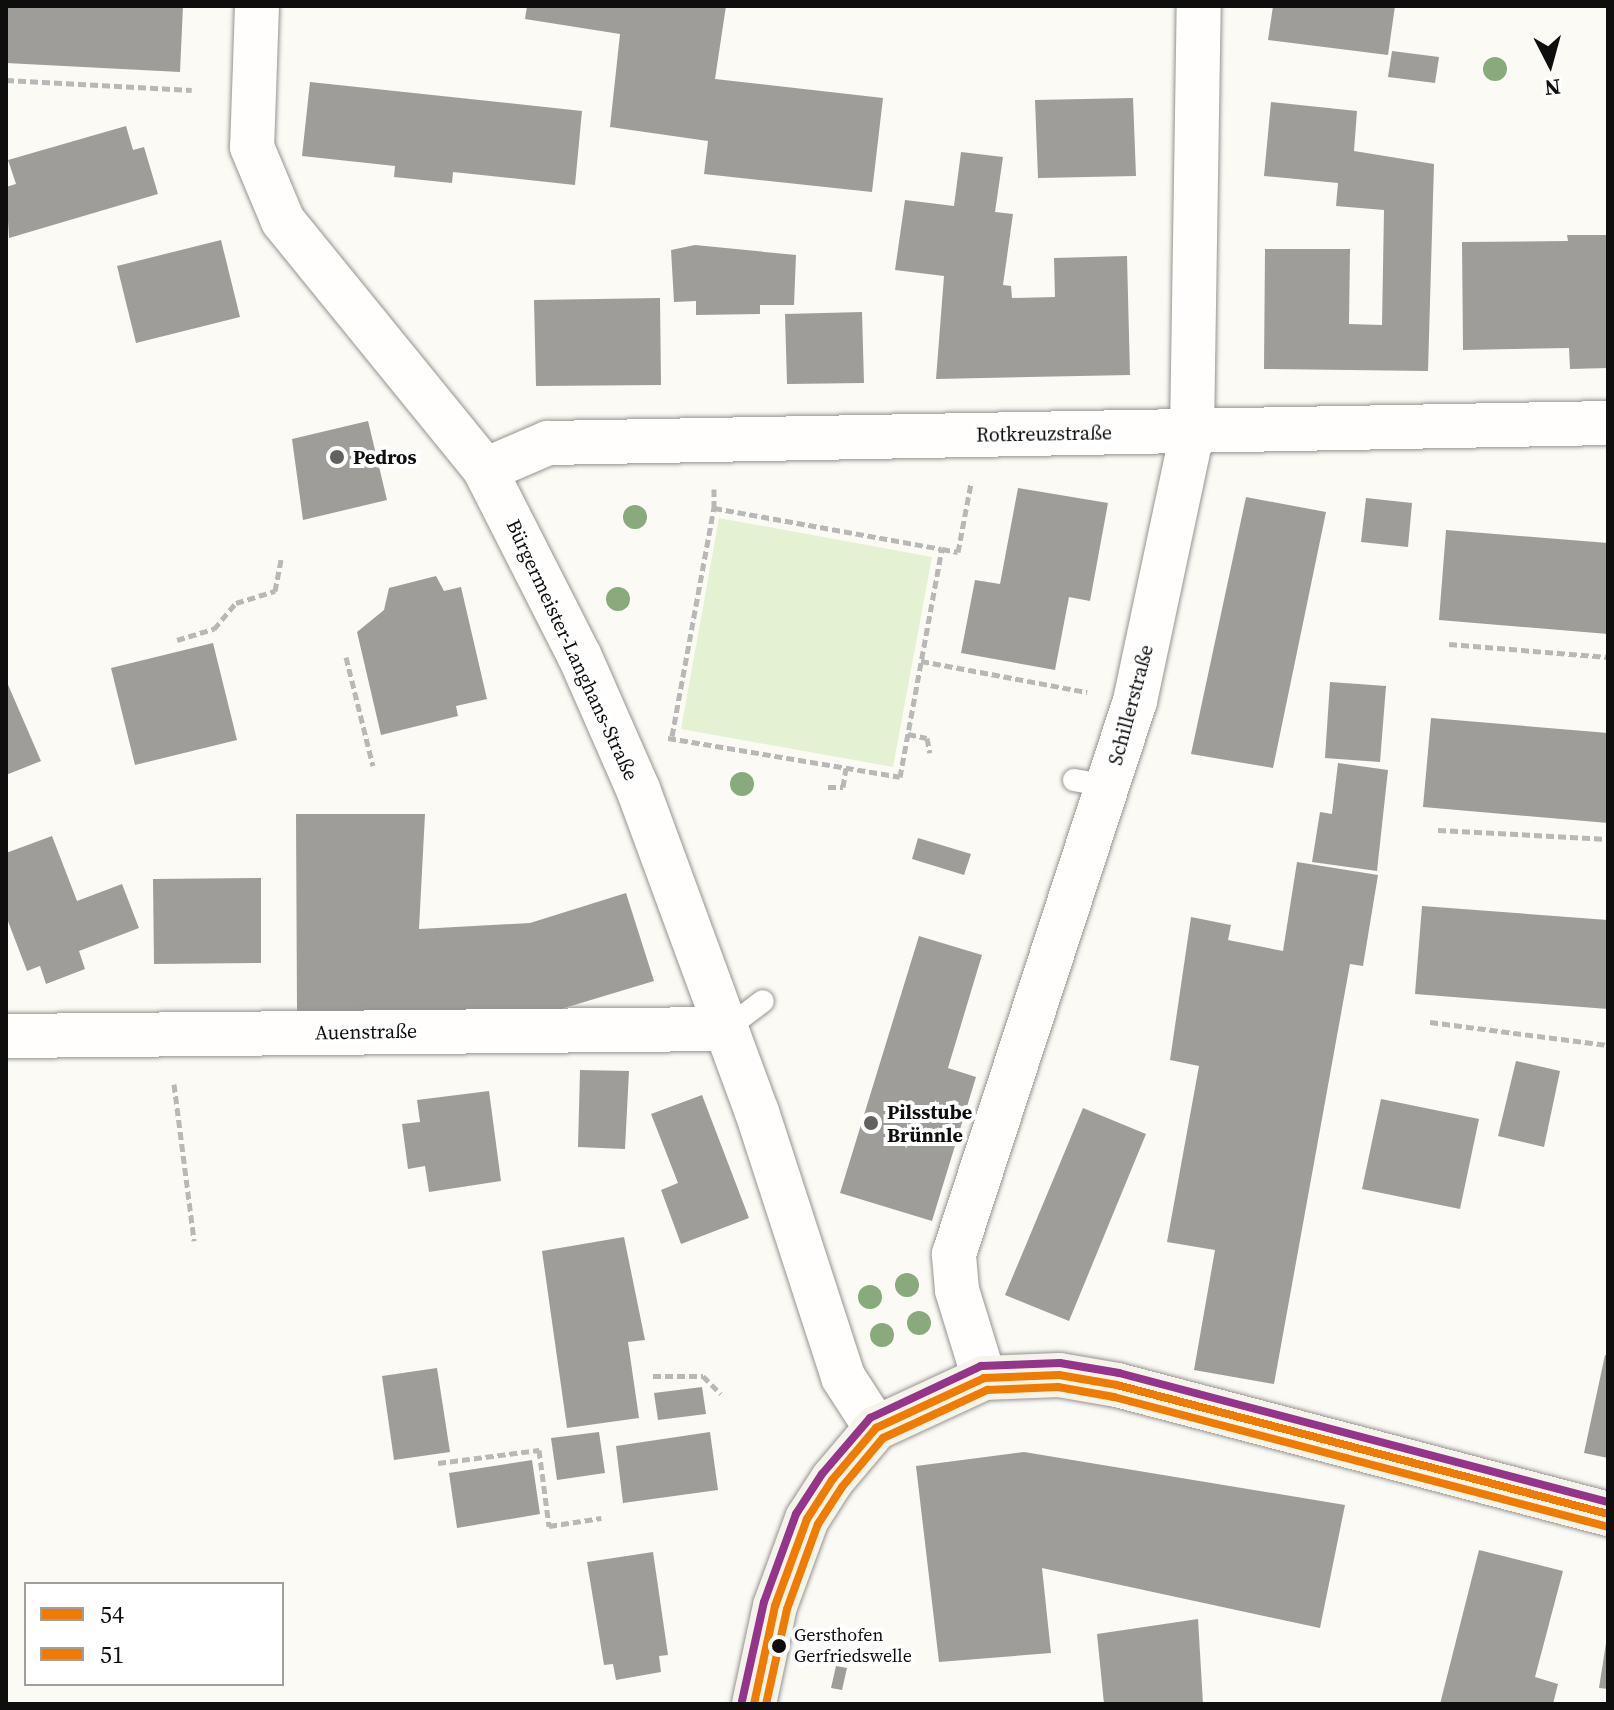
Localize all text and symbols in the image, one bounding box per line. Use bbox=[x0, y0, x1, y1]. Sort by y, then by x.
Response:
north arrow bbox=[1510, 24, 1590, 104]
text: N bbox=[1543, 72, 1562, 104]
street label: Rotkreuzstraße bbox=[976, 421, 1112, 447]
place label: Pedros bbox=[353, 445, 416, 469]
marker: Pedros bbox=[328, 448, 346, 466]
street label: Bürgermeister-Langhans-Straße bbox=[501, 516, 643, 784]
street label: Schillerstraße bbox=[1103, 642, 1159, 768]
street label: Auenstraße bbox=[315, 1019, 417, 1045]
place label: Pilsstube Brünnle bbox=[887, 1100, 972, 1147]
marker: Pilsstube Brünnle bbox=[862, 1114, 880, 1132]
legend bbox=[24, 1582, 284, 1686]
text: 54 bbox=[100, 1598, 124, 1631]
place label: Gersthofen Gerfriedswelle bbox=[794, 1625, 912, 1668]
text: 51 bbox=[100, 1638, 124, 1671]
marker: Gersthofen Gerfriedswelle bbox=[771, 1638, 787, 1654]

